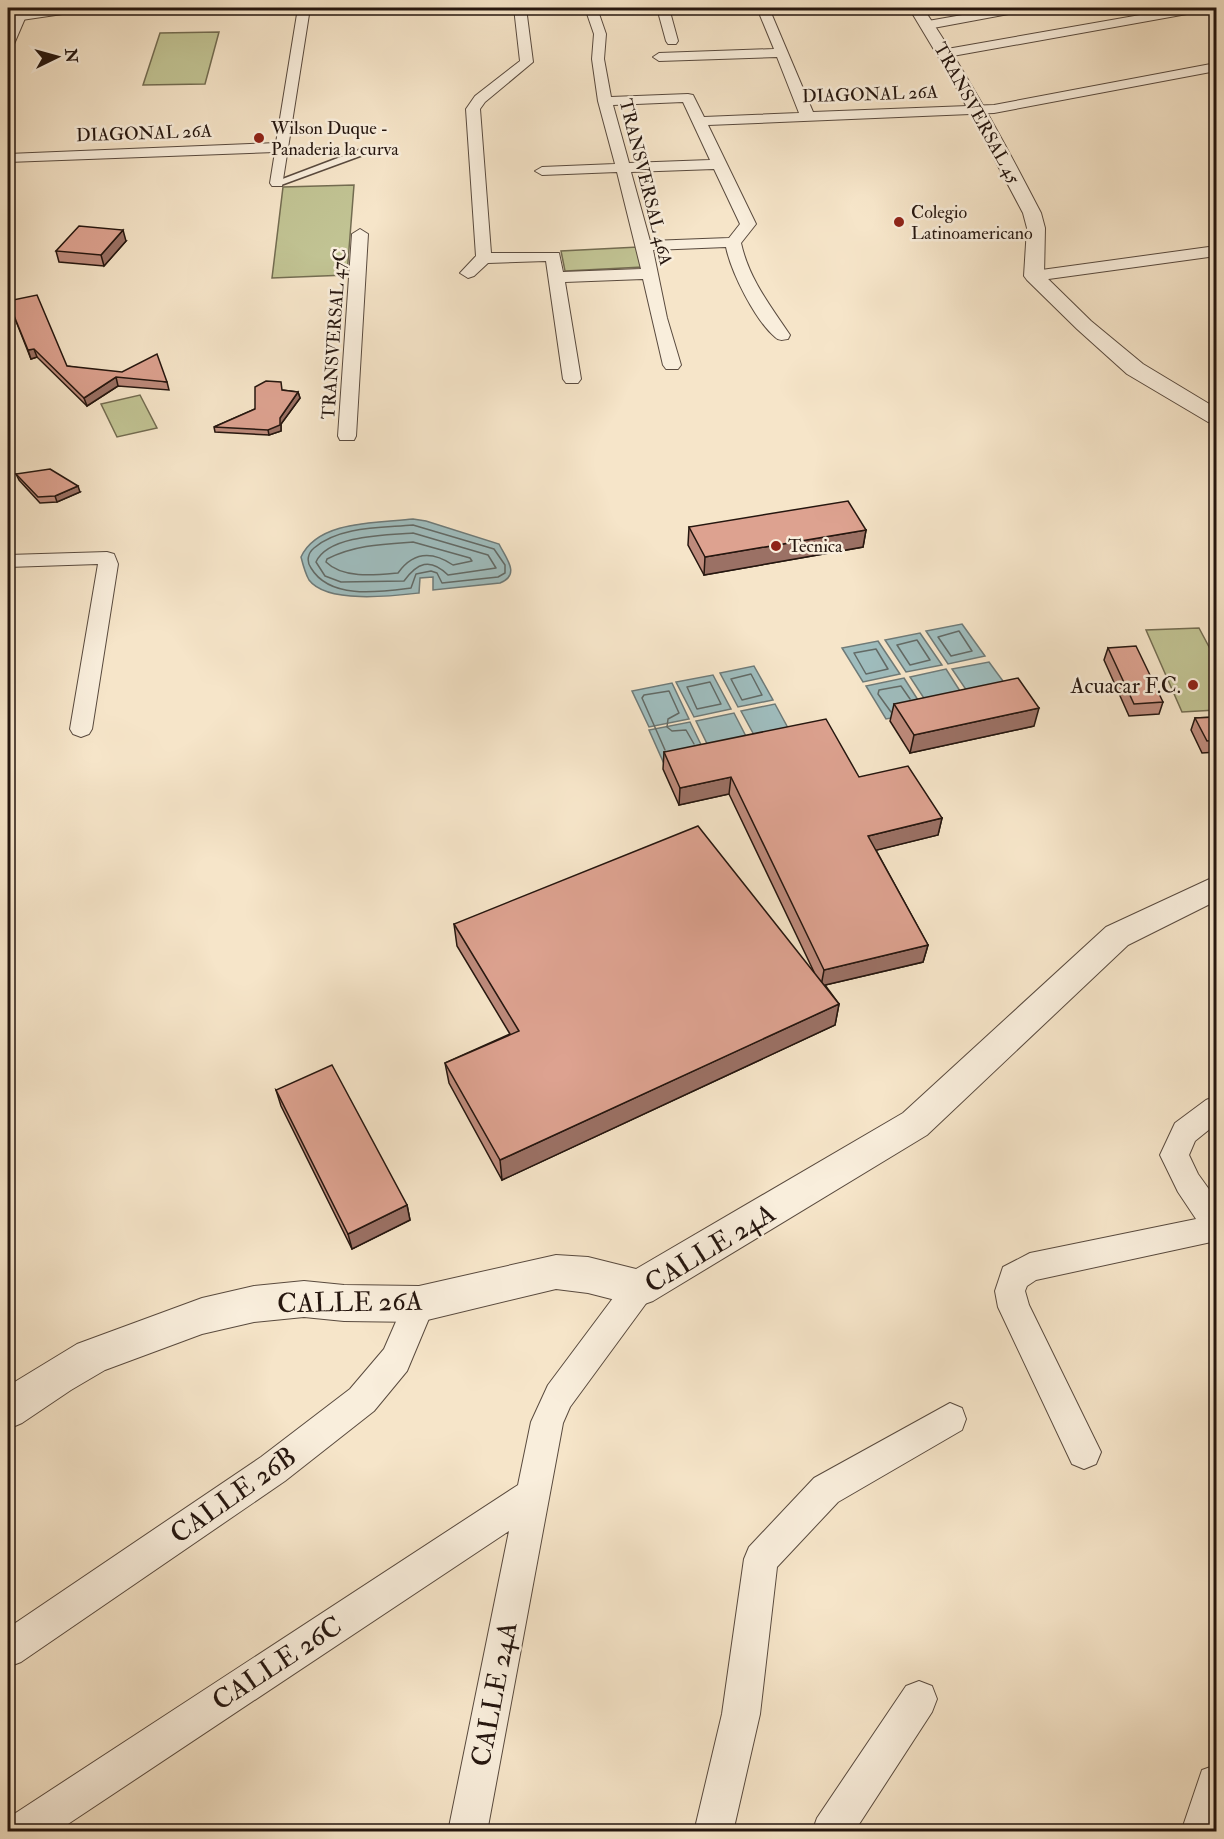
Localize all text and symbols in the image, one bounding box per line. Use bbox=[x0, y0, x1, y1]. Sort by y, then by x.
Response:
north arrow bbox=[27, 27, 87, 87]
street label: TRANSVERSAL 45 bbox=[928, 38, 1025, 188]
text: N bbox=[60, 47, 82, 64]
street label: DIAGONAL 26A bbox=[802, 81, 939, 108]
street label: TRANSVERSAL 46A bbox=[614, 96, 677, 268]
place label: Wilson Duque - Panaderia la curva bbox=[270, 117, 399, 161]
street label: DIAGONAL 26A bbox=[76, 120, 213, 147]
marker: Wilson Duque - Panaderia la curva bbox=[252, 131, 266, 145]
place label: Colegio Latinoamericano bbox=[911, 201, 1033, 245]
marker: Colegio Latinoamericano bbox=[892, 215, 906, 229]
street label: TRANSVERSAL 47C bbox=[317, 248, 352, 420]
place label: Tecnica bbox=[788, 535, 843, 558]
marker: Tecnica bbox=[769, 539, 783, 553]
place label: Acuacar F.C. bbox=[1069, 672, 1181, 700]
marker: Acuacar F.C. bbox=[1186, 678, 1200, 692]
street label: CALLE 24A bbox=[639, 1197, 782, 1300]
street label: CALLE 26A bbox=[277, 1285, 423, 1320]
street label: CALLE 26B bbox=[164, 1440, 303, 1551]
street label: CALLE 26C bbox=[206, 1609, 348, 1718]
street label: CALLE 24A bbox=[464, 1619, 525, 1769]

